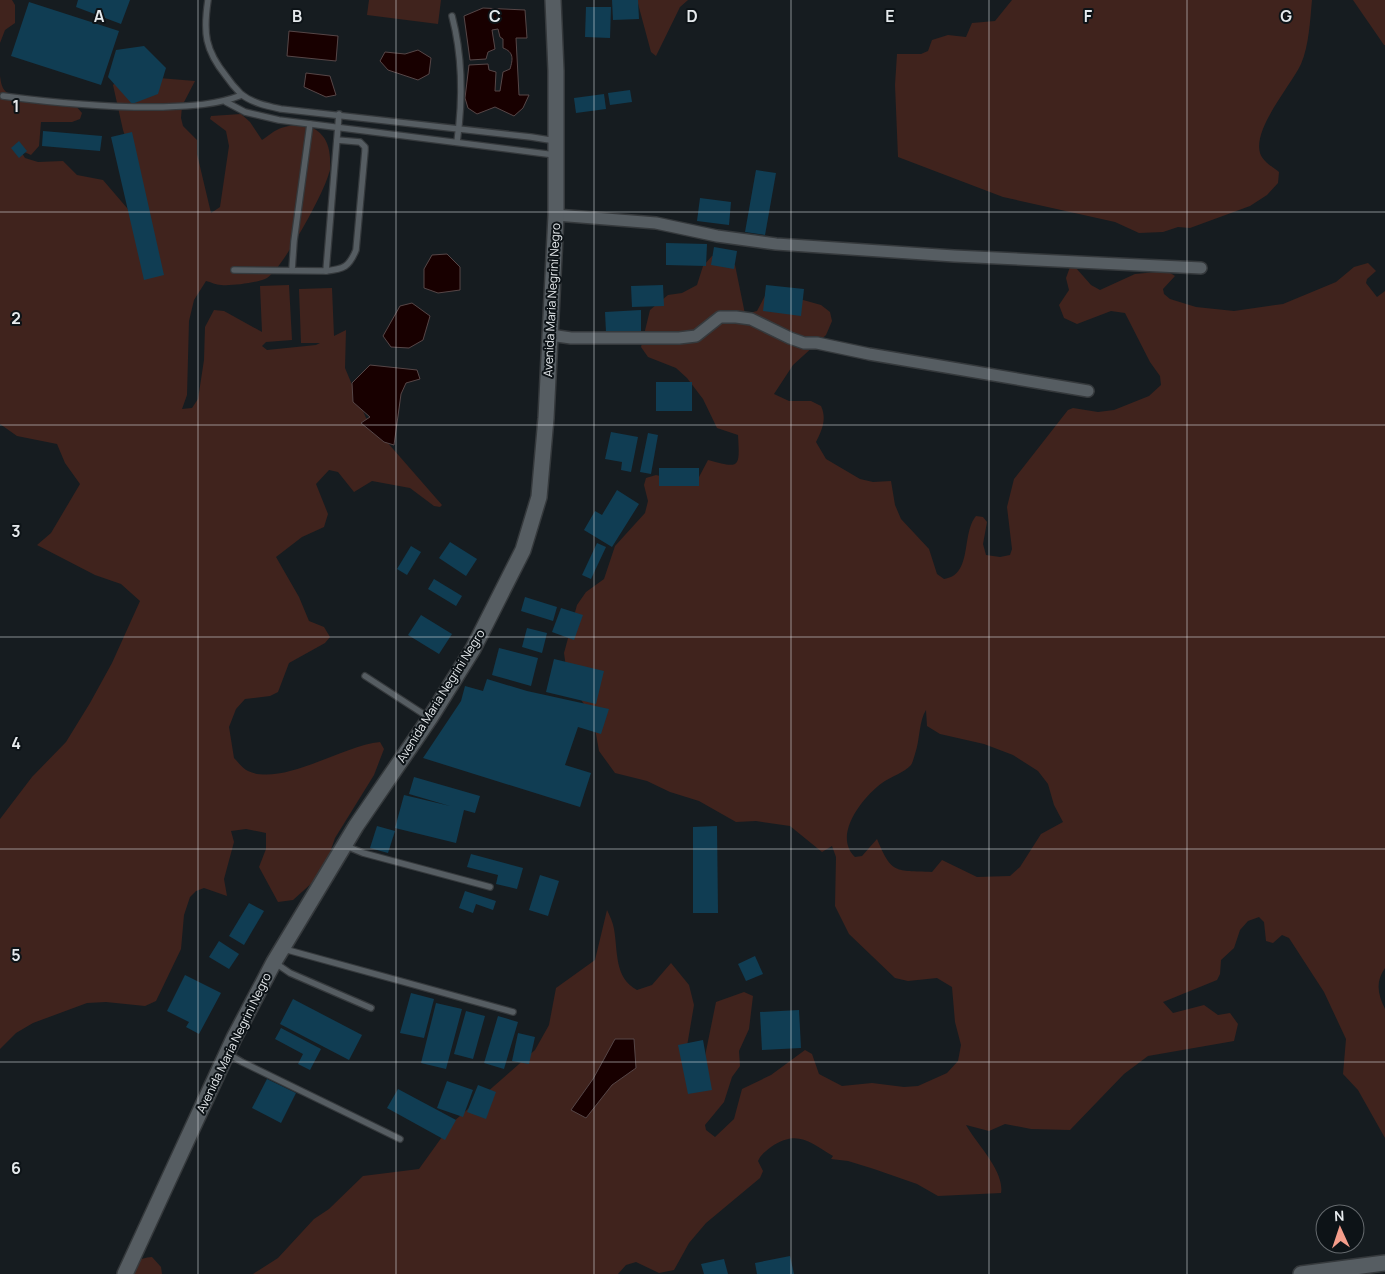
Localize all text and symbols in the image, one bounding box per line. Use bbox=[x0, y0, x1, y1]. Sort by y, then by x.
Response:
text: A bbox=[94, 5, 105, 27]
text: B bbox=[292, 5, 302, 27]
text: C bbox=[489, 5, 501, 27]
text: D bbox=[686, 5, 698, 27]
text: E bbox=[885, 5, 895, 27]
text: F bbox=[1084, 5, 1093, 27]
text: G bbox=[1280, 5, 1292, 27]
text: 1 bbox=[12, 95, 20, 117]
street label: Avenida Maria Negrini Negro bbox=[539, 222, 564, 377]
text: 2 bbox=[11, 307, 21, 329]
text: 3 bbox=[11, 520, 21, 542]
street label: Avenida Maria Negrini Negro bbox=[392, 626, 489, 766]
text: 4 bbox=[11, 732, 21, 754]
text: 5 bbox=[11, 944, 21, 966]
street label: Avenida Maria Negrini Negro bbox=[192, 970, 275, 1116]
text: 6 bbox=[11, 1157, 21, 1179]
north arrow bbox=[1315, 1204, 1365, 1254]
text: N bbox=[1334, 1206, 1345, 1225]

